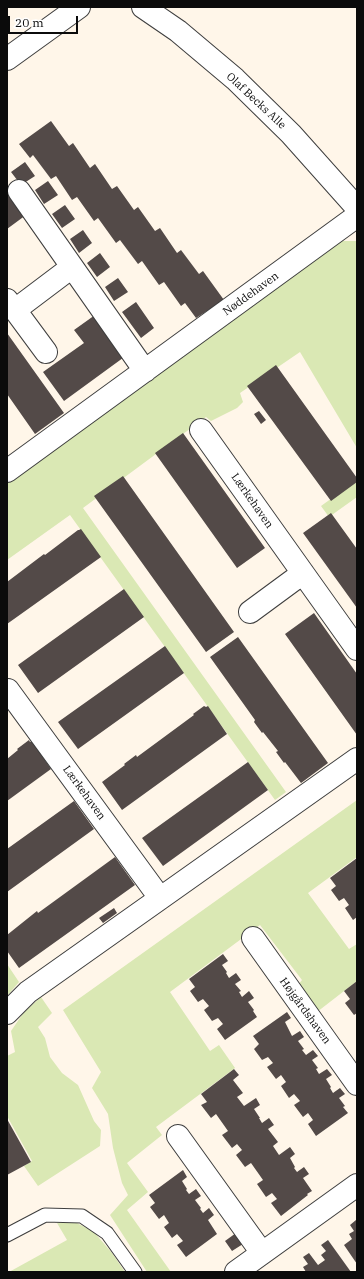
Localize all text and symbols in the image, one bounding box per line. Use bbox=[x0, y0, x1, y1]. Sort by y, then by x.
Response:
scale bar bbox=[10, 8, 80, 34]
text: 20 m bbox=[15, 15, 44, 30]
street label: Olaf Becks Alle bbox=[223, 70, 289, 132]
street label: Nøddehaven bbox=[221, 269, 281, 319]
street label: Lærkehaven bbox=[228, 471, 276, 531]
street label: Lærkehaven bbox=[60, 763, 108, 823]
street label: Højgårdshaven bbox=[277, 975, 333, 1047]

